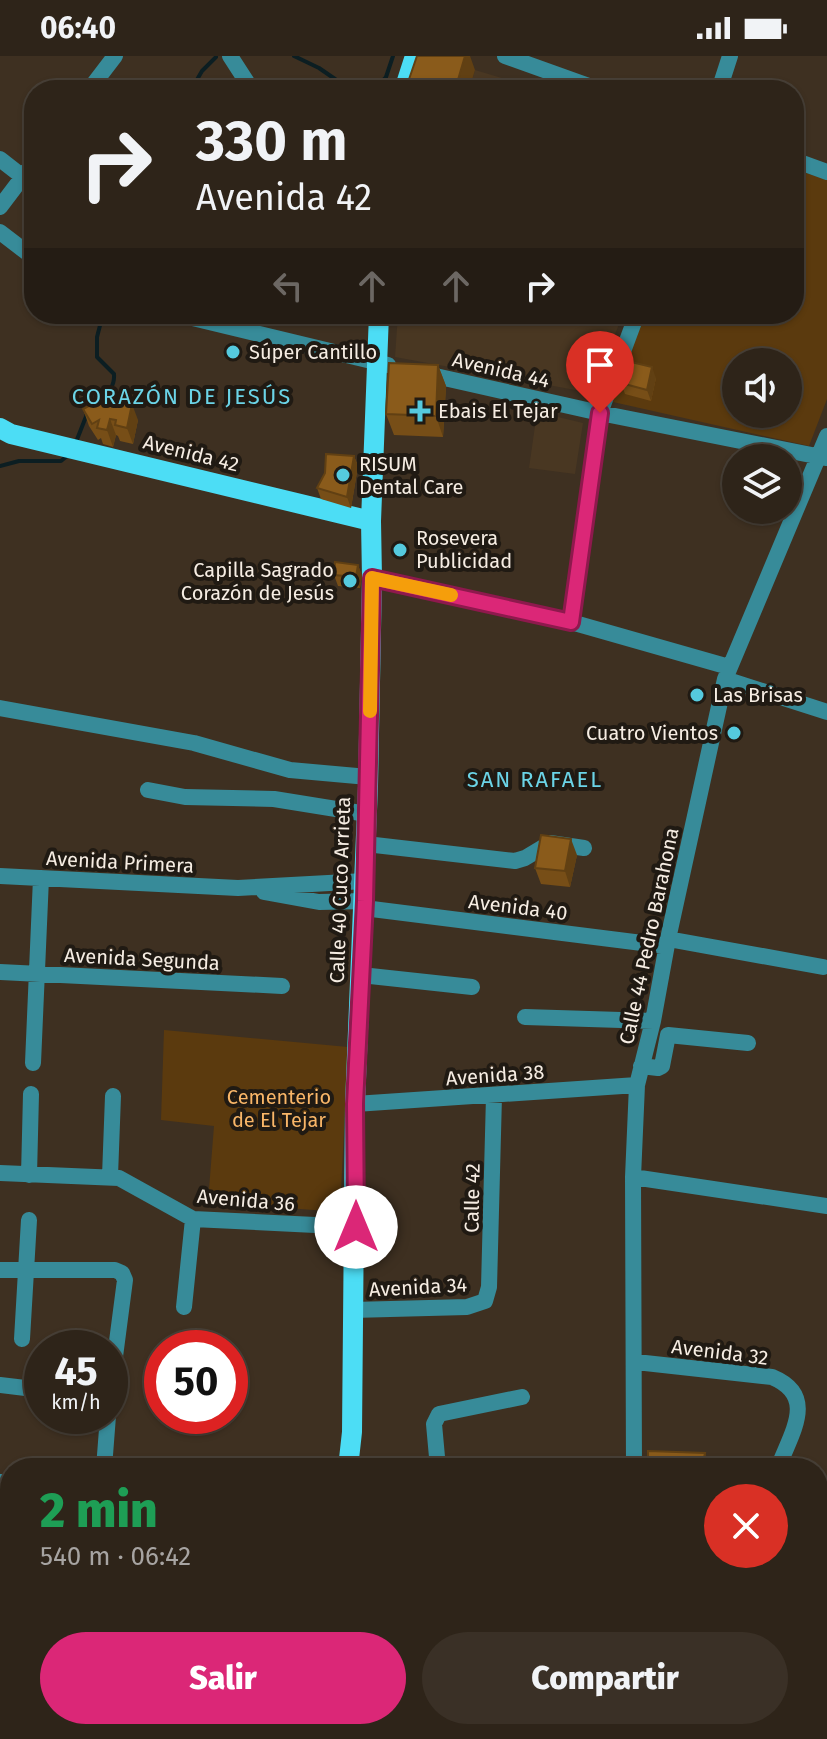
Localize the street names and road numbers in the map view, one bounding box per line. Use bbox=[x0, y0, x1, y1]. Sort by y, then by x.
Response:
street label: Avenida 44 bbox=[450, 347, 552, 393]
street label: Avenida 42 bbox=[141, 430, 241, 476]
street label: Calle 40 Cuco Arrieta bbox=[325, 796, 355, 984]
street label: Calle 44 Pedro Barahona bbox=[614, 825, 684, 1047]
street label: Avenida Primera bbox=[45, 846, 195, 878]
street label: Avenida 40 bbox=[467, 889, 569, 925]
street label: Avenida Segunda bbox=[64, 943, 220, 975]
street label: Avenida 38 bbox=[445, 1060, 545, 1090]
street label: Calle 42 bbox=[459, 1163, 485, 1233]
street label: Avenida 36 bbox=[196, 1184, 296, 1216]
street label: Avenida 34 bbox=[368, 1272, 468, 1302]
street label: Avenida 32 bbox=[670, 1334, 770, 1370]

